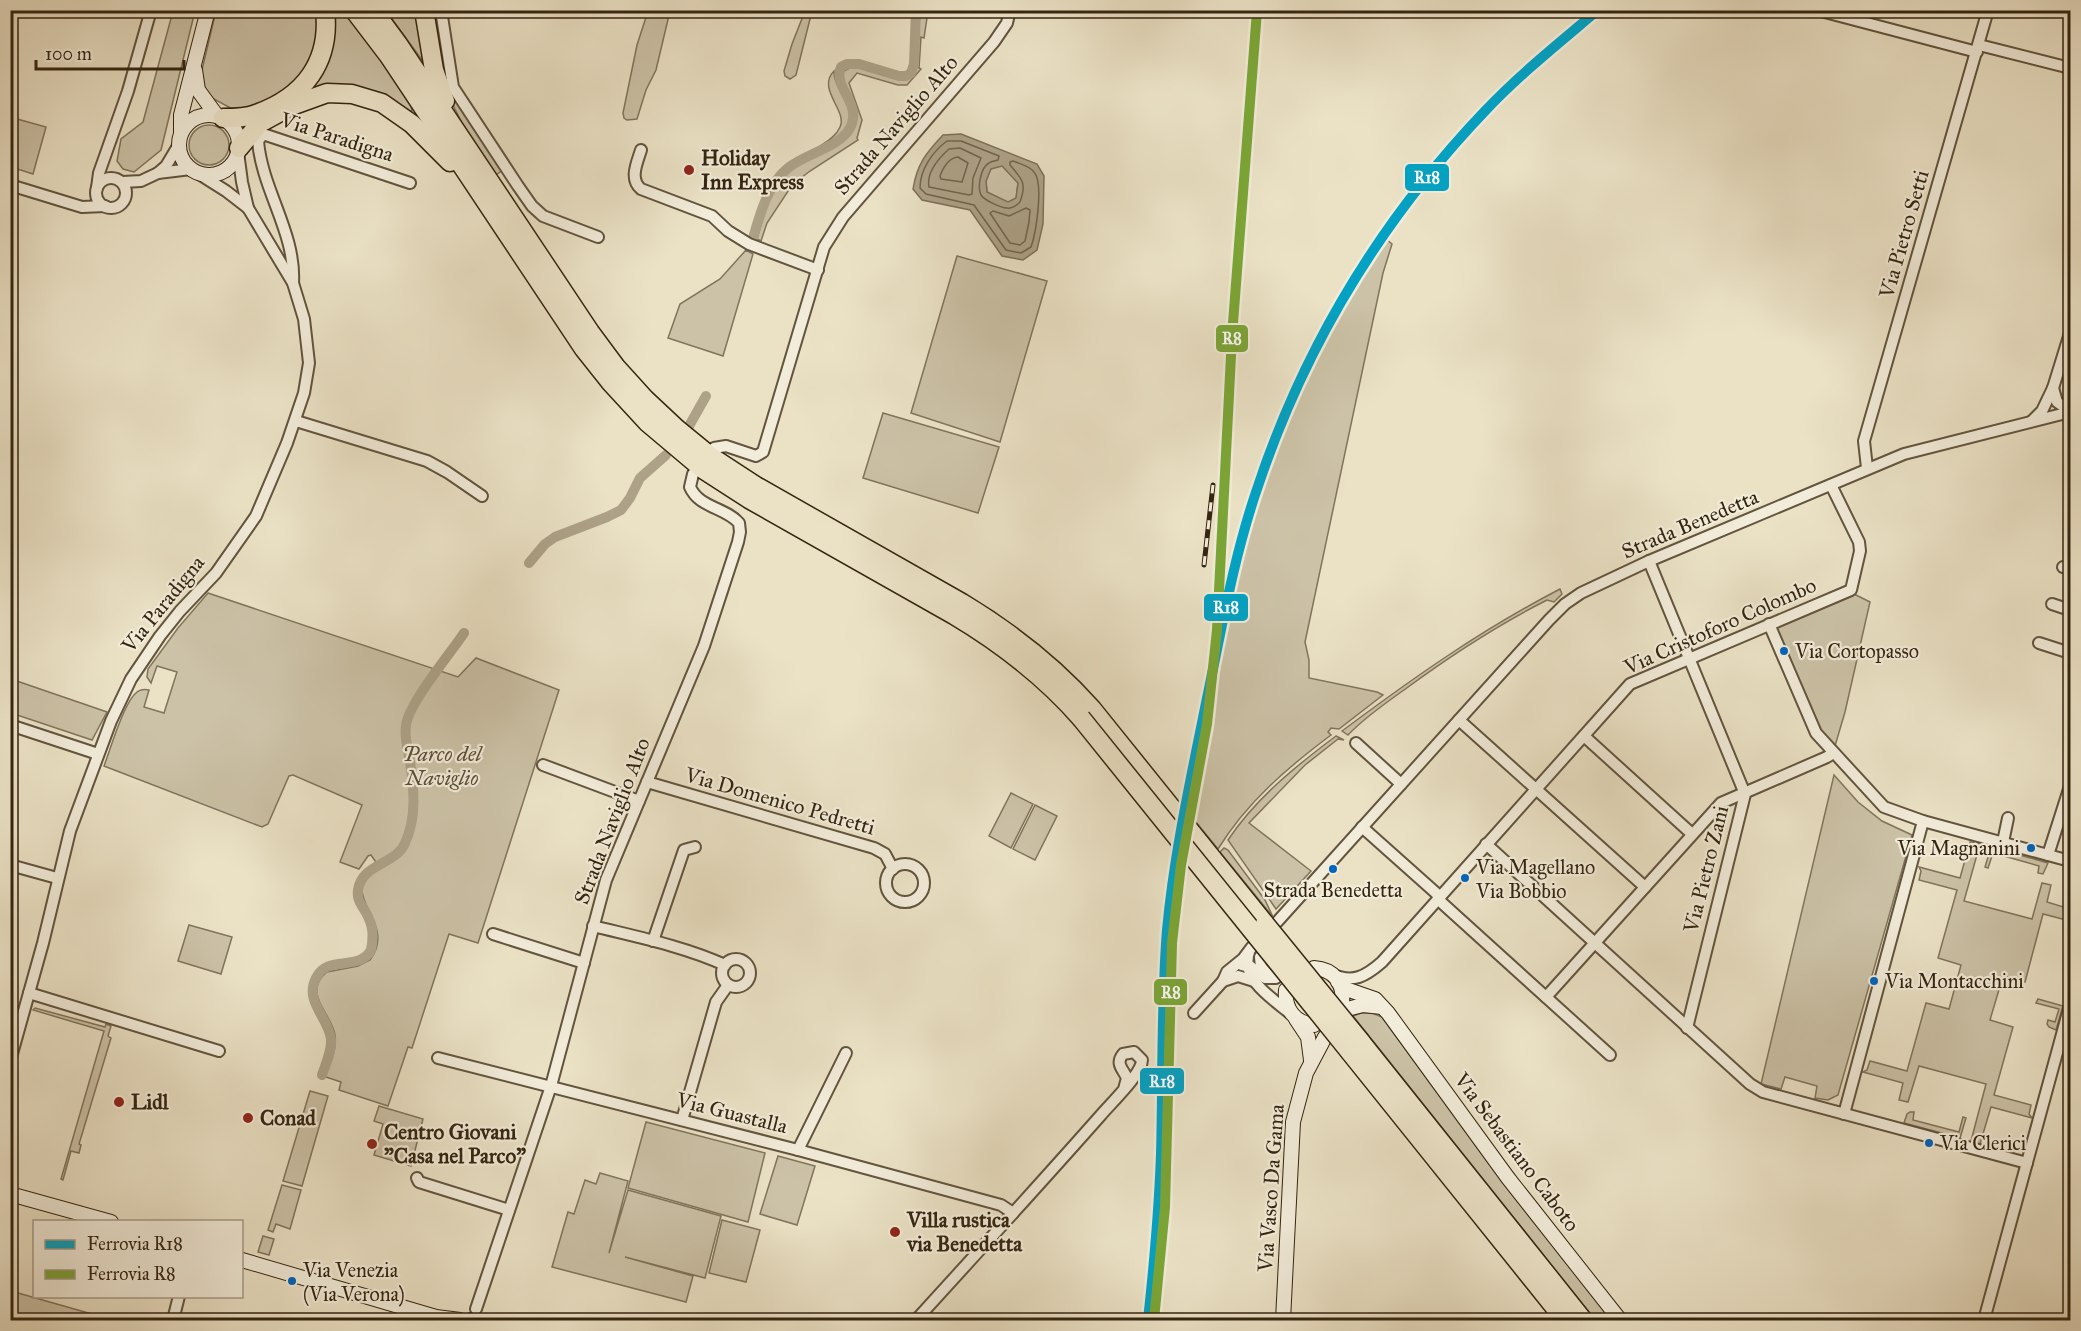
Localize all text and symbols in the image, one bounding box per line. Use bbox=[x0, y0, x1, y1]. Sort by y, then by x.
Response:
scale bar bbox=[36, 33, 184, 71]
text: 100 m bbox=[45, 43, 92, 65]
street label: Strada Naviglio Alto bbox=[828, 50, 964, 200]
street label: Via Paradigna bbox=[276, 106, 397, 168]
place label: Holiday Inn Express bbox=[701, 145, 804, 195]
marker: Holiday Inn Express bbox=[682, 163, 696, 177]
line badge: R18 bbox=[1404, 163, 1450, 192]
street label: Via Pietro Setti bbox=[1873, 167, 1935, 302]
text: R18 bbox=[1414, 168, 1440, 187]
line badge: R8 bbox=[1215, 324, 1249, 353]
text: R8 bbox=[1222, 329, 1242, 348]
street label: Strada Benedetta bbox=[1618, 483, 1762, 564]
street label: Via Paradigna bbox=[115, 550, 210, 659]
street label: Via Cristoforo Colombo bbox=[1619, 572, 1820, 681]
line badge: R18 bbox=[1203, 593, 1249, 622]
text: R18 bbox=[1213, 598, 1239, 617]
place label: Via Cortopasso bbox=[1794, 639, 1919, 663]
marker: Via Cortopasso bbox=[1778, 645, 1790, 657]
street label: Strada Naviglio Alto bbox=[568, 734, 656, 908]
park label: Parco del Naviglio bbox=[403, 741, 484, 791]
street label: Via Domenico Pedretti bbox=[681, 761, 878, 841]
street label: Via Pietro Zani bbox=[1677, 803, 1734, 936]
place label: Via Magnanini bbox=[1897, 836, 2020, 861]
marker: Via Magnanini bbox=[2025, 842, 2037, 854]
place label: Via Magellano Via Bobbio bbox=[1475, 855, 1595, 903]
marker: Strada Benedetta bbox=[1327, 863, 1339, 875]
marker: Via Magellano Via Bobbio bbox=[1459, 872, 1471, 884]
place label: Strada Benedetta bbox=[1263, 878, 1403, 902]
place label: Via Montacchini bbox=[1884, 969, 2024, 993]
marker: Via Montacchini bbox=[1868, 975, 1880, 987]
line badge: R8 bbox=[1153, 978, 1188, 1006]
text: R8 bbox=[1161, 983, 1181, 1002]
line badge: R18 bbox=[1139, 1067, 1185, 1095]
street label: Via Sebastiano Caboto bbox=[1448, 1067, 1585, 1237]
text: R18 bbox=[1149, 1072, 1175, 1091]
street label: Via Guastalla bbox=[673, 1086, 790, 1139]
place label: Lidl bbox=[131, 1089, 170, 1115]
marker: Lidl bbox=[112, 1095, 126, 1109]
street label: Via Vasco Da Gama bbox=[1252, 1103, 1290, 1274]
place label: Conad bbox=[260, 1105, 316, 1131]
marker: Conad bbox=[241, 1111, 255, 1125]
place label: Centro Giovani "Casa nel Parco" bbox=[384, 1119, 526, 1169]
place label: Via Clerici bbox=[1939, 1131, 2027, 1155]
marker: Centro Giovani "Casa nel Parco" bbox=[365, 1137, 379, 1151]
marker: Via Clerici bbox=[1923, 1137, 1935, 1149]
place label: Villa rustica via Benedetta bbox=[906, 1207, 1023, 1257]
legend bbox=[33, 1220, 243, 1298]
marker: Villa rustica via Benedetta bbox=[888, 1225, 902, 1239]
text: Ferrovia R18 bbox=[87, 1233, 183, 1255]
place label: Via Venezia (Via Verona) bbox=[302, 1258, 405, 1307]
text: Ferrovia R8 bbox=[87, 1263, 176, 1285]
marker: Via Venezia (Via Verona) bbox=[286, 1275, 298, 1287]

